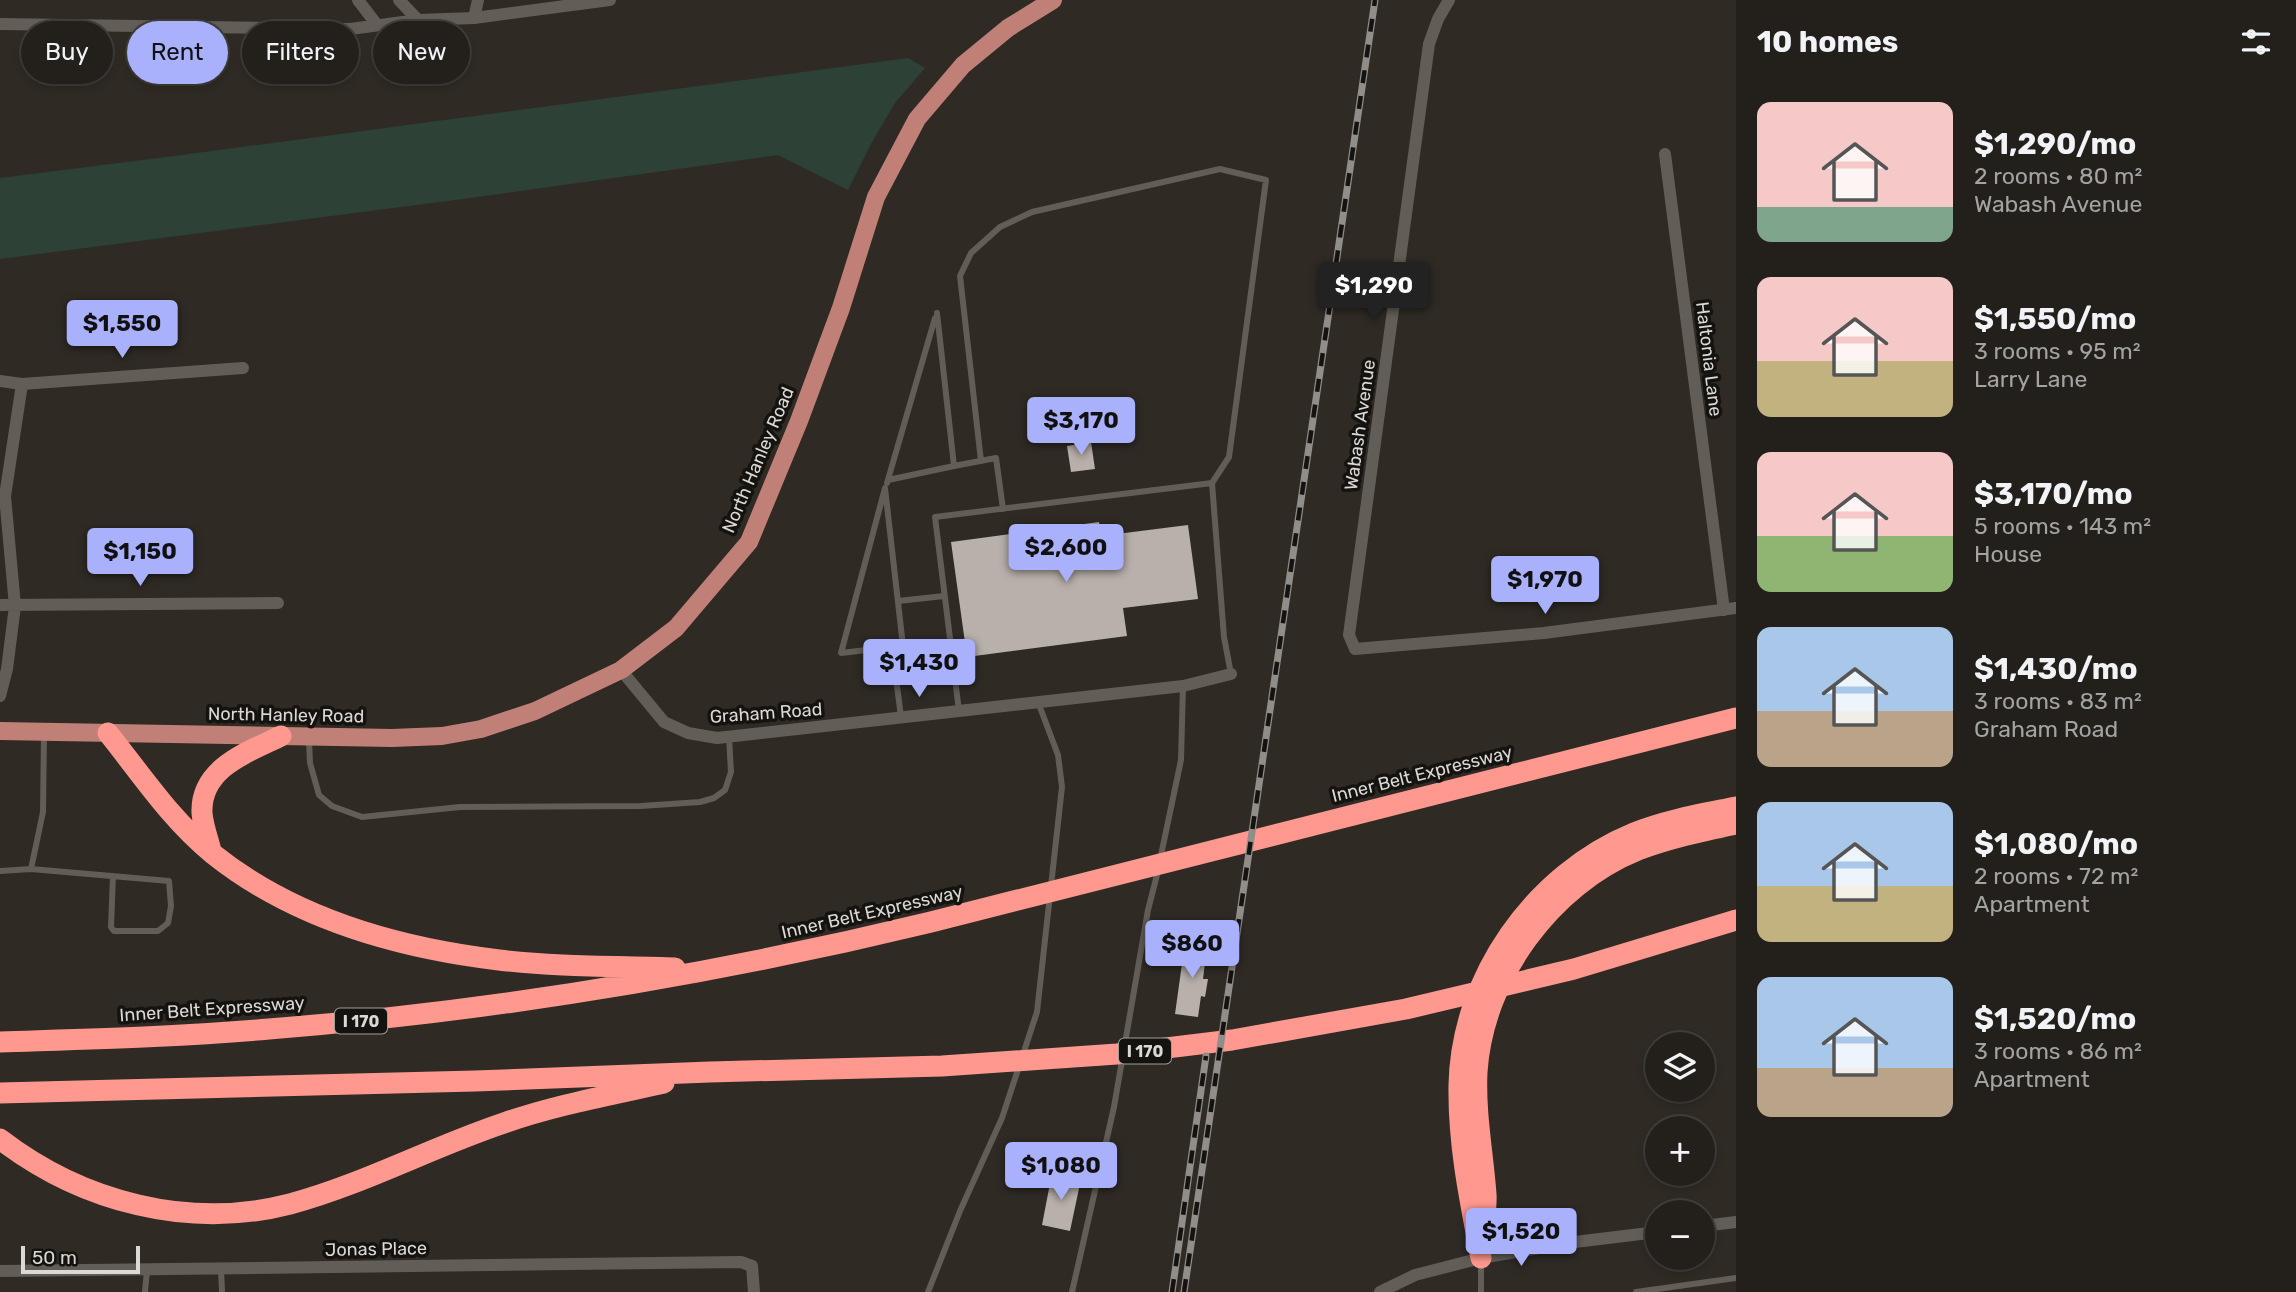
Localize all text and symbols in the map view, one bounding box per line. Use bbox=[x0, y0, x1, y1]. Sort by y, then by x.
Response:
chip: Buy bbox=[21, 21, 113, 84]
chip: Rent bbox=[127, 21, 228, 84]
chip: Filters bbox=[242, 21, 359, 84]
chip: New bbox=[373, 21, 470, 84]
icon: filters bbox=[2237, 23, 2275, 61]
text: 10 homes bbox=[1757, 24, 1898, 60]
text: $1,290/mo bbox=[1974, 126, 2136, 162]
icon: home bbox=[1813, 130, 1897, 214]
text: 2 rooms · 80 m² bbox=[1974, 162, 2142, 190]
text: Wabash Avenue bbox=[1974, 190, 2142, 218]
pin: $1,290 bbox=[1317, 262, 1431, 322]
text: $1,290 bbox=[1335, 271, 1413, 299]
pin: $1,550 bbox=[65, 300, 179, 360]
street label: Haltonia Lane bbox=[1691, 300, 1727, 418]
text: $1,550/mo bbox=[1974, 301, 2136, 337]
icon: home bbox=[1813, 305, 1897, 389]
text: $1,550 bbox=[83, 309, 161, 337]
text: 3 rooms · 95 m² bbox=[1974, 337, 2141, 365]
street label: Wabash Avenue bbox=[1340, 358, 1380, 492]
text: Larry Lane bbox=[1974, 365, 2087, 393]
street label: North Hanley Road bbox=[717, 384, 799, 536]
pin: $3,170 bbox=[1024, 398, 1138, 457]
text: $3,170 bbox=[1043, 406, 1119, 434]
text: $3,170/mo bbox=[1974, 476, 2133, 512]
icon: home bbox=[1813, 480, 1897, 564]
text: 5 rooms · 143 m² bbox=[1974, 512, 2151, 540]
pin: $2,600 bbox=[1009, 524, 1123, 584]
pin: $1,150 bbox=[83, 528, 197, 588]
text: $2,600 bbox=[1025, 533, 1107, 561]
text: $1,150 bbox=[103, 537, 177, 565]
text: House bbox=[1974, 540, 2042, 568]
pin: $1,970 bbox=[1488, 556, 1602, 616]
text: $1,970 bbox=[1507, 565, 1583, 593]
pin: $1,430 bbox=[862, 640, 976, 699]
text: $1,430 bbox=[879, 648, 959, 676]
text: $1,430/mo bbox=[1974, 651, 2138, 687]
icon: home bbox=[1813, 655, 1897, 739]
text: 3 rooms · 83 m² bbox=[1974, 687, 2142, 715]
street label: Graham Road bbox=[709, 698, 823, 728]
street label: North Hanley Road bbox=[208, 703, 364, 727]
text: Graham Road bbox=[1974, 715, 2118, 743]
street label: Inner Belt Expressway bbox=[1329, 741, 1515, 807]
text: $1,080/mo bbox=[1974, 826, 2138, 862]
icon: home bbox=[1813, 830, 1897, 914]
text: 2 rooms · 72 m² bbox=[1974, 862, 2138, 890]
street label: Inner Belt Expressway bbox=[779, 880, 965, 944]
text: Apartment bbox=[1974, 890, 2090, 918]
pin: $860 bbox=[1151, 920, 1233, 980]
text: $860 bbox=[1161, 929, 1223, 957]
street label: Inner Belt Expressway bbox=[119, 992, 305, 1026]
text: $1,520/mo bbox=[1974, 1001, 2136, 1037]
icon: home bbox=[1813, 1005, 1897, 1089]
road number: I 170 bbox=[335, 1009, 387, 1034]
map controls bbox=[1645, 1032, 1715, 1270]
button: layers bbox=[1645, 1032, 1715, 1102]
text: 3 rooms · 86 m² bbox=[1974, 1037, 2142, 1065]
road number: I 170 bbox=[1119, 1038, 1171, 1064]
text: Apartment bbox=[1974, 1065, 2090, 1093]
button: + bbox=[1645, 1116, 1715, 1186]
pin: $1,080 bbox=[1004, 1142, 1118, 1202]
text: $1,080 bbox=[1021, 1151, 1101, 1179]
button: − bbox=[1645, 1200, 1715, 1270]
pin: $1,520 bbox=[1464, 1208, 1578, 1268]
text: $1,520 bbox=[1482, 1217, 1560, 1245]
street label: Jonas Place bbox=[325, 1237, 427, 1261]
scale bar bbox=[21, 1243, 140, 1275]
text: 50 m bbox=[32, 1246, 77, 1269]

